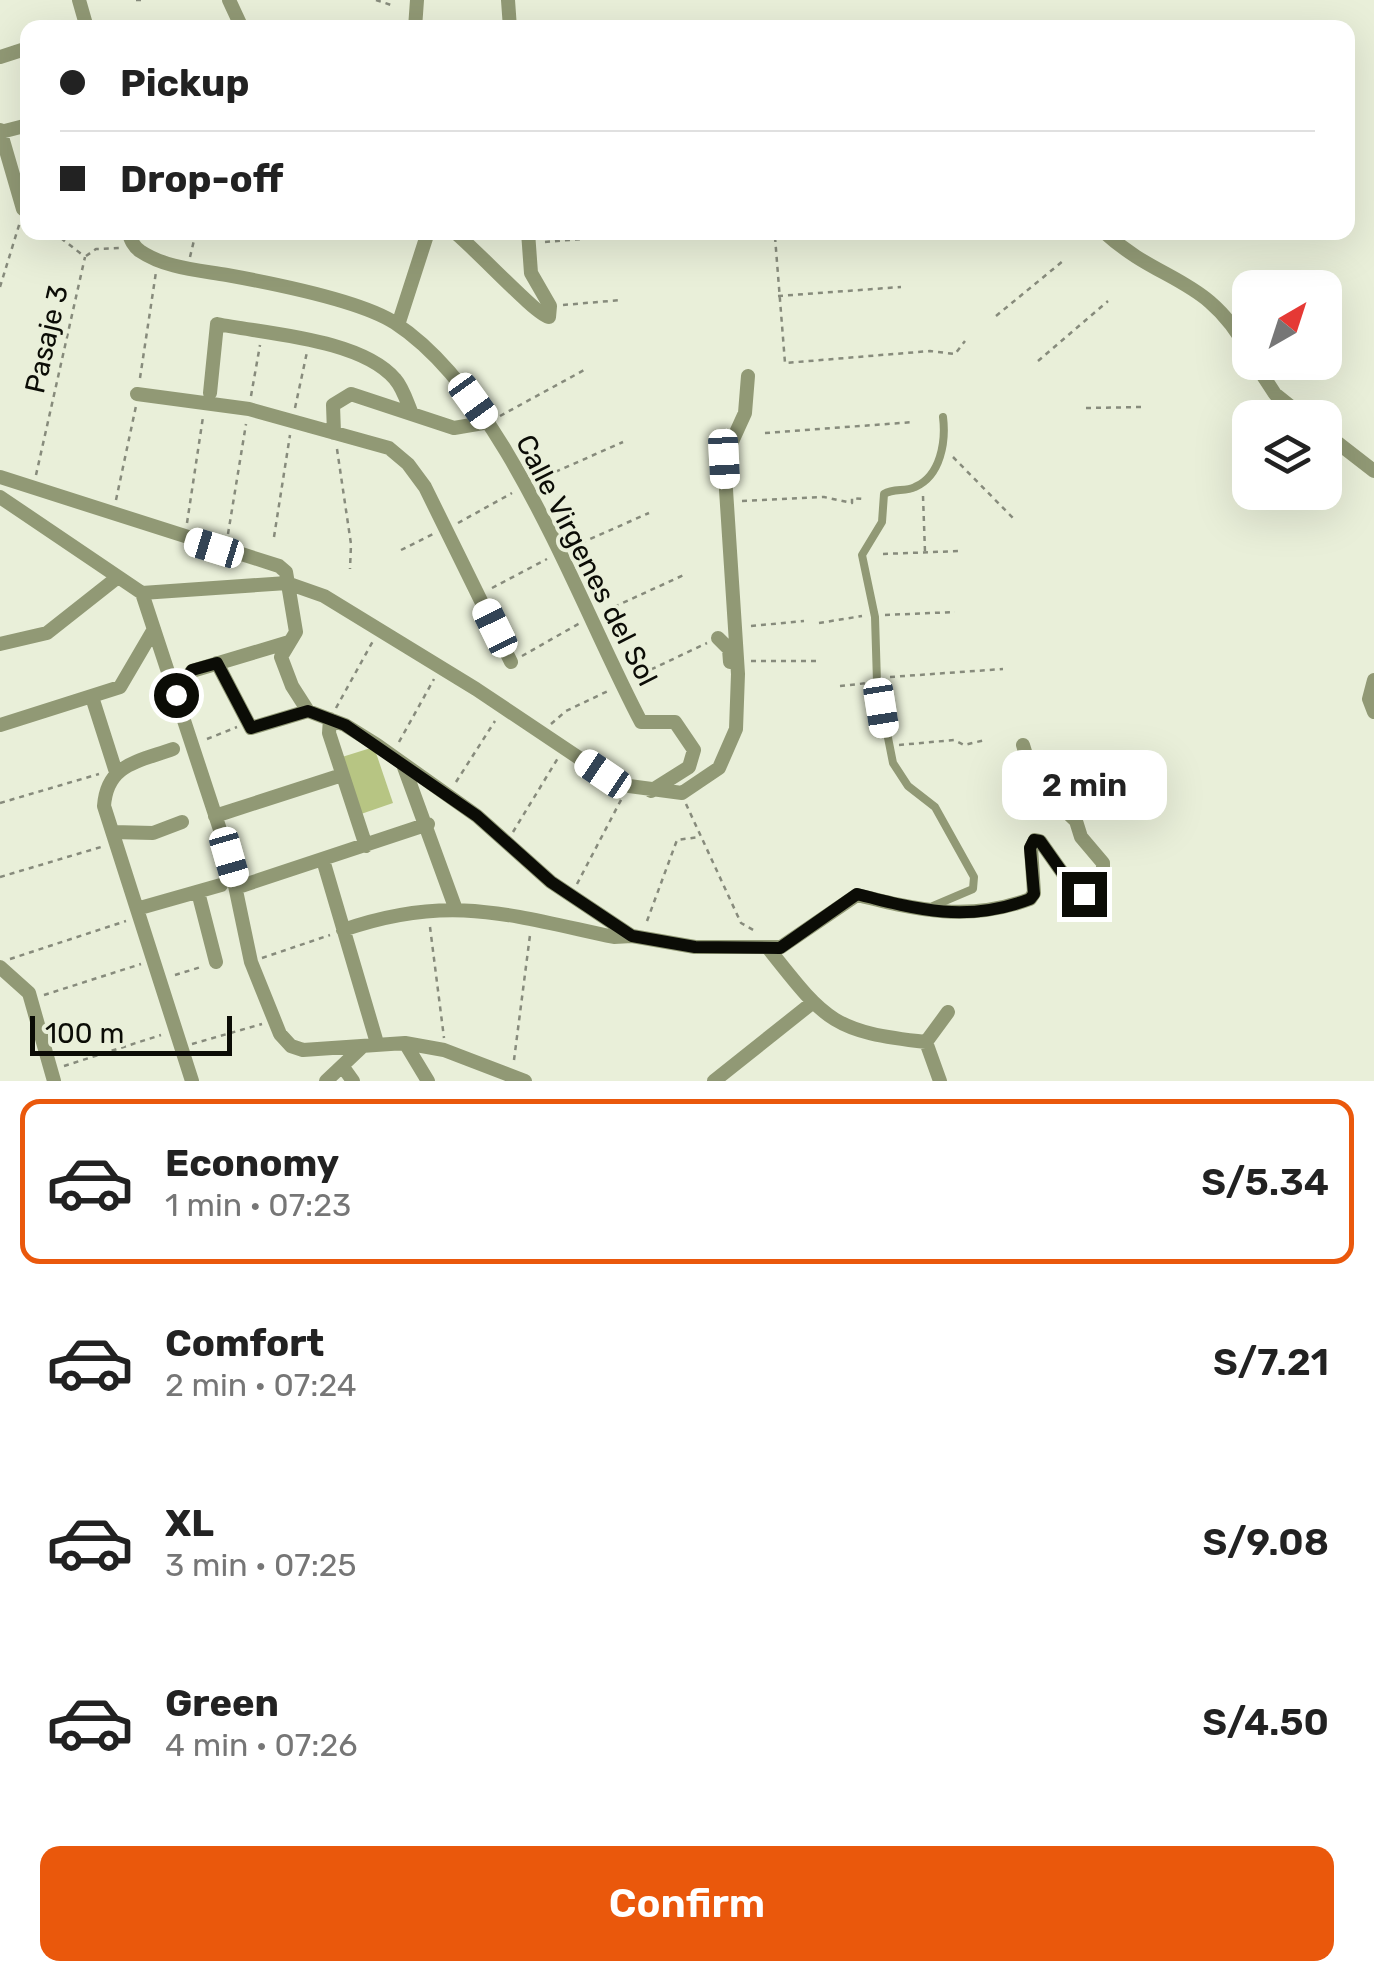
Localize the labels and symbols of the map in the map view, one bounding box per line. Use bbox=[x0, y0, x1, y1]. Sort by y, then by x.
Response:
north arrow bbox=[1232, 270, 1342, 380]
street label: Pasaje 3 bbox=[18, 282, 75, 396]
car bbox=[443, 368, 503, 434]
car bbox=[707, 428, 741, 490]
street label: Calle Virgenes del Sol bbox=[509, 429, 664, 691]
car bbox=[181, 525, 247, 571]
car bbox=[468, 594, 522, 662]
route start bbox=[154, 673, 199, 718]
car bbox=[861, 676, 901, 740]
car bbox=[570, 745, 636, 803]
callout: 2 min bbox=[1002, 749, 1166, 819]
car bbox=[206, 824, 252, 890]
route end bbox=[1062, 872, 1107, 917]
scale bar bbox=[30, 1011, 232, 1056]

